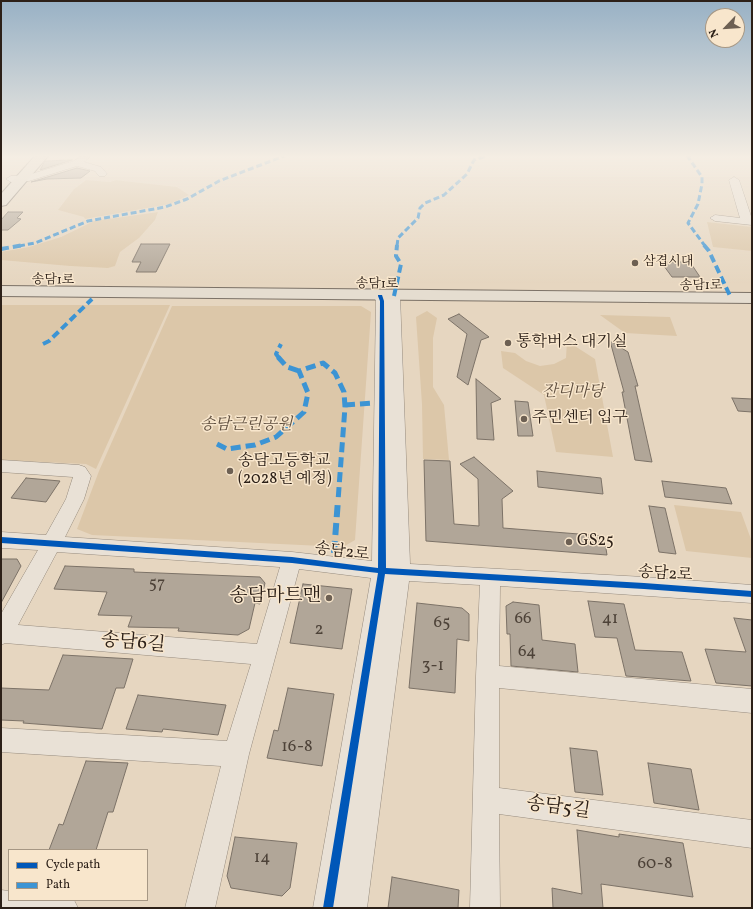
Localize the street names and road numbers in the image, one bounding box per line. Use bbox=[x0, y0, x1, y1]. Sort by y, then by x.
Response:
street label: 송담1로 bbox=[32, 273, 74, 289]
street label: 송담1로 bbox=[356, 277, 398, 293]
street label: 송담1로 bbox=[680, 279, 722, 295]
street label: 송담2로 bbox=[314, 540, 370, 566]
street label: 송담2로 bbox=[637, 564, 693, 586]
street label: 송담6길 bbox=[100, 630, 166, 658]
street label: 송담5길 bbox=[525, 793, 591, 825]

